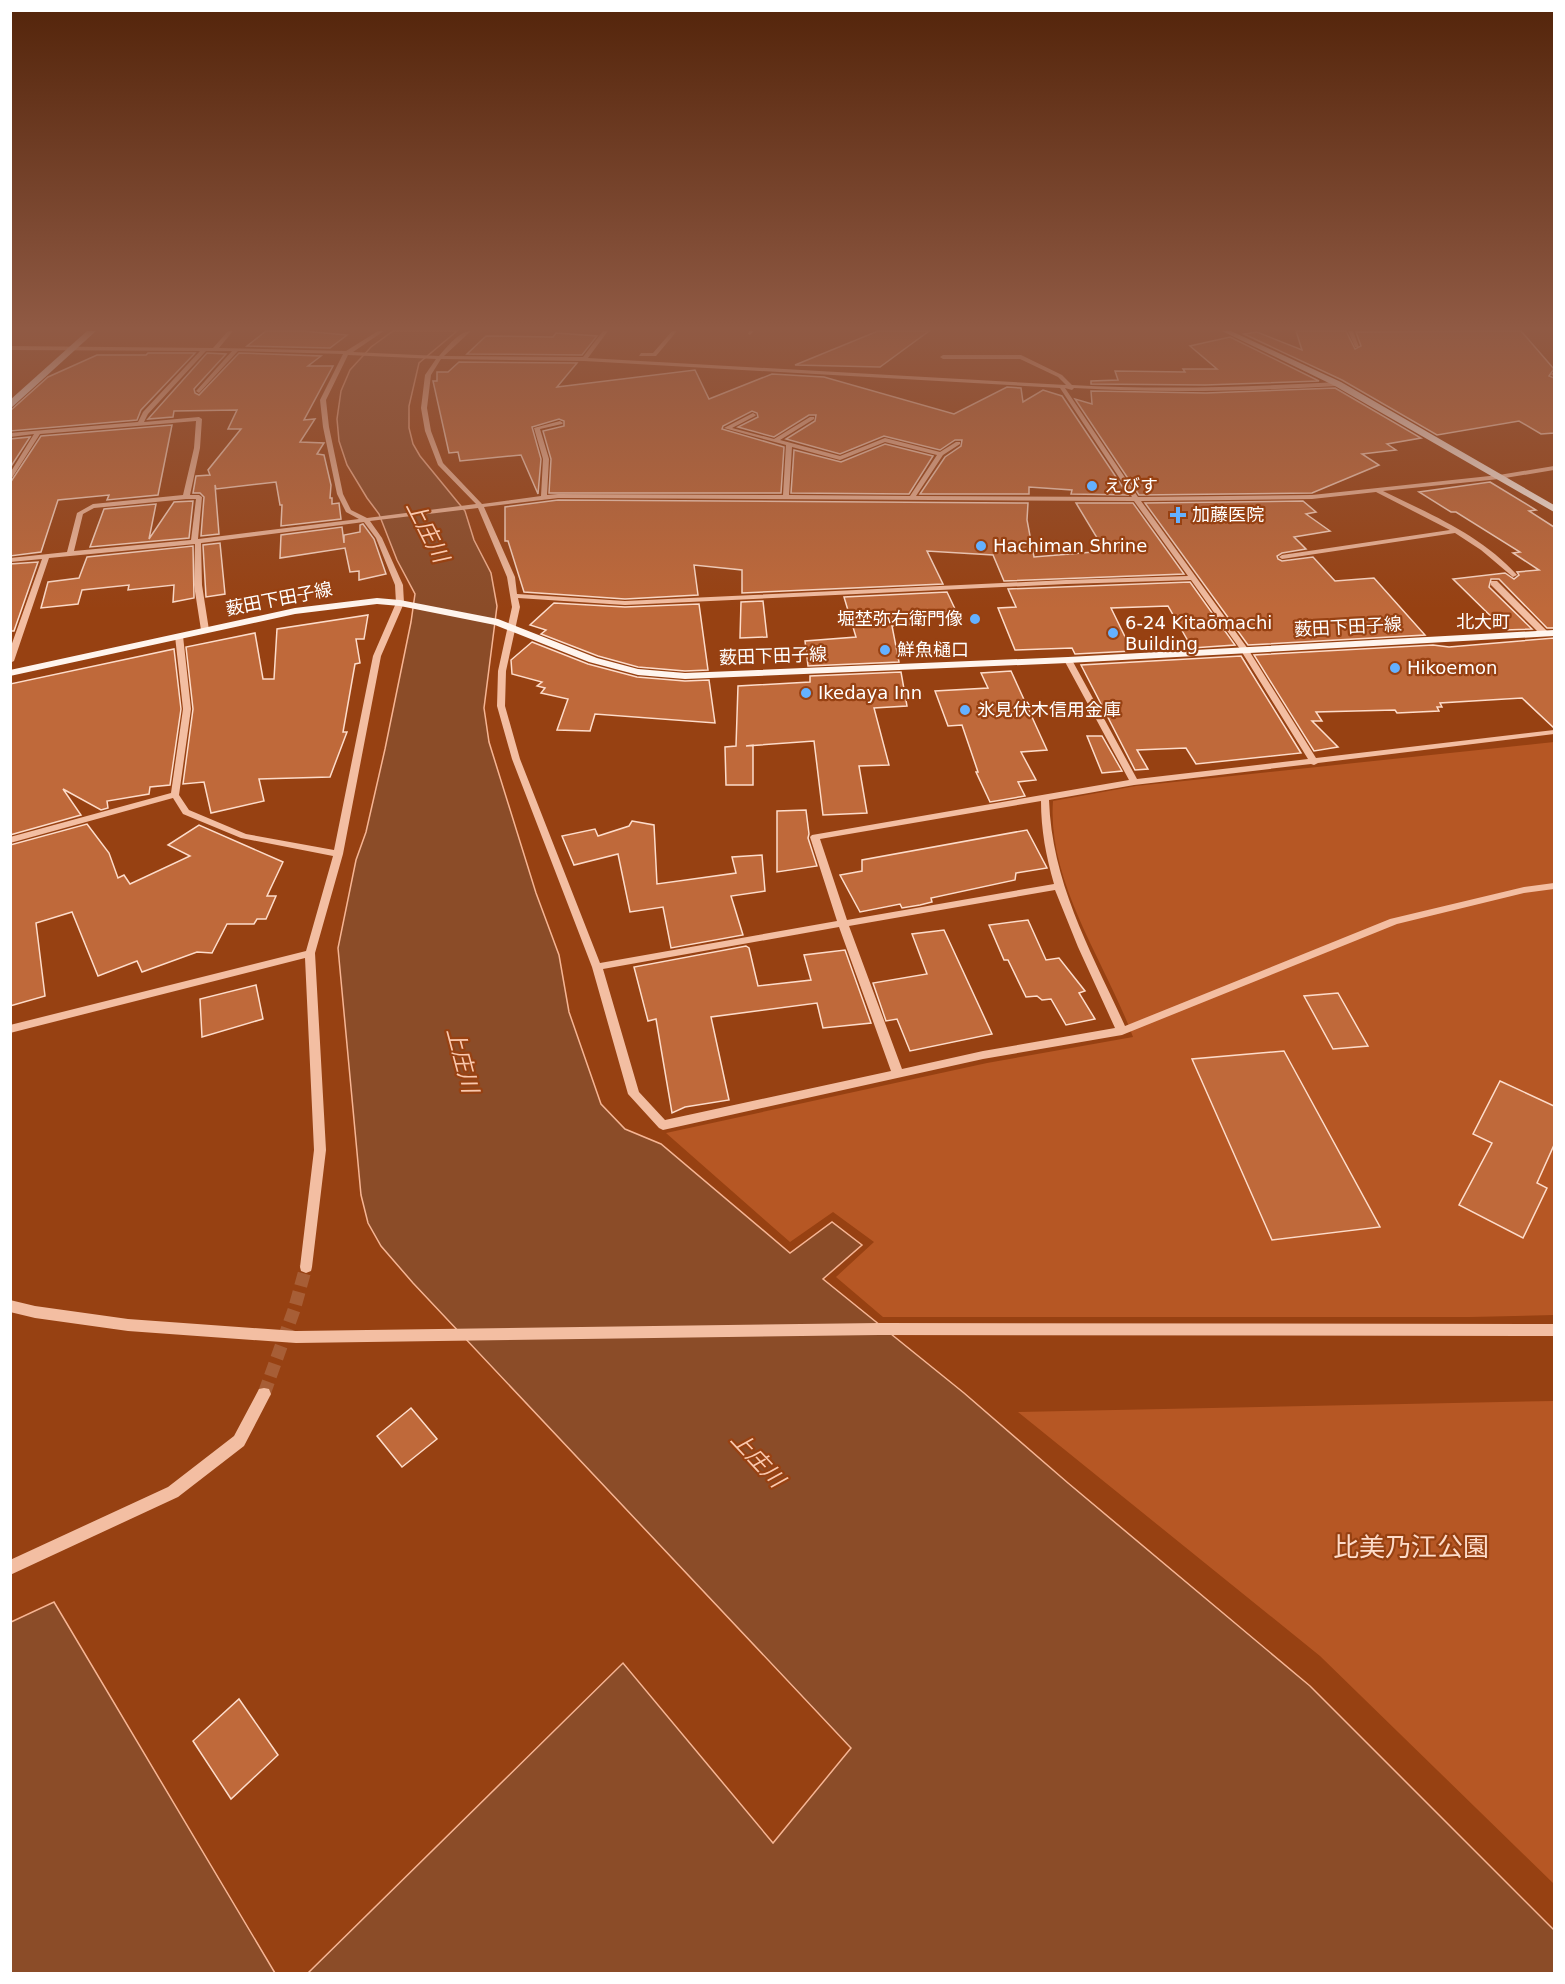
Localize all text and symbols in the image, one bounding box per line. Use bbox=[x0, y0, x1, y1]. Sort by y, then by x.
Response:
place label: えびす bbox=[1104, 475, 1158, 496]
marker: えびす bbox=[1085, 479, 1099, 493]
water label: 上庄川 bbox=[401, 496, 455, 568]
place label: 加藤医院 bbox=[1192, 504, 1264, 525]
marker: 加藤医院 bbox=[1169, 506, 1187, 524]
place label: Hachiman Shrine bbox=[993, 535, 1147, 556]
marker: Hachiman Shrine bbox=[974, 539, 988, 553]
street label: 薮田下田子線 bbox=[224, 578, 334, 619]
place label: 堀埜弥右衛門像 bbox=[837, 608, 963, 629]
district label: 北大町 bbox=[1456, 611, 1510, 632]
marker: 堀埜弥右衛門像 bbox=[968, 612, 982, 626]
place label: 6-24 Kitaōmachi Building bbox=[1125, 612, 1272, 654]
street label: 薮田下田子線 bbox=[1293, 613, 1402, 640]
marker: 6-24 Kitaōmachi Building bbox=[1106, 626, 1120, 640]
place label: 鮮魚樋口 bbox=[897, 639, 969, 660]
street label: 薮田下田子線 bbox=[719, 643, 827, 668]
marker: 鮮魚樋口 bbox=[878, 643, 892, 657]
place label: Hikoemon bbox=[1407, 657, 1497, 678]
marker: Hikoemon bbox=[1388, 661, 1402, 675]
place label: Ikedaya Inn bbox=[818, 682, 922, 703]
marker: Ikedaya Inn bbox=[799, 686, 813, 700]
place label: 氷見伏木信用金庫 bbox=[977, 699, 1121, 720]
marker: 氷見伏木信用金庫 bbox=[958, 703, 972, 717]
water label: 上庄川 bbox=[442, 1025, 484, 1097]
water label: 上庄川 bbox=[726, 1427, 791, 1493]
park label: 比美乃江公園 bbox=[1333, 1532, 1489, 1562]

